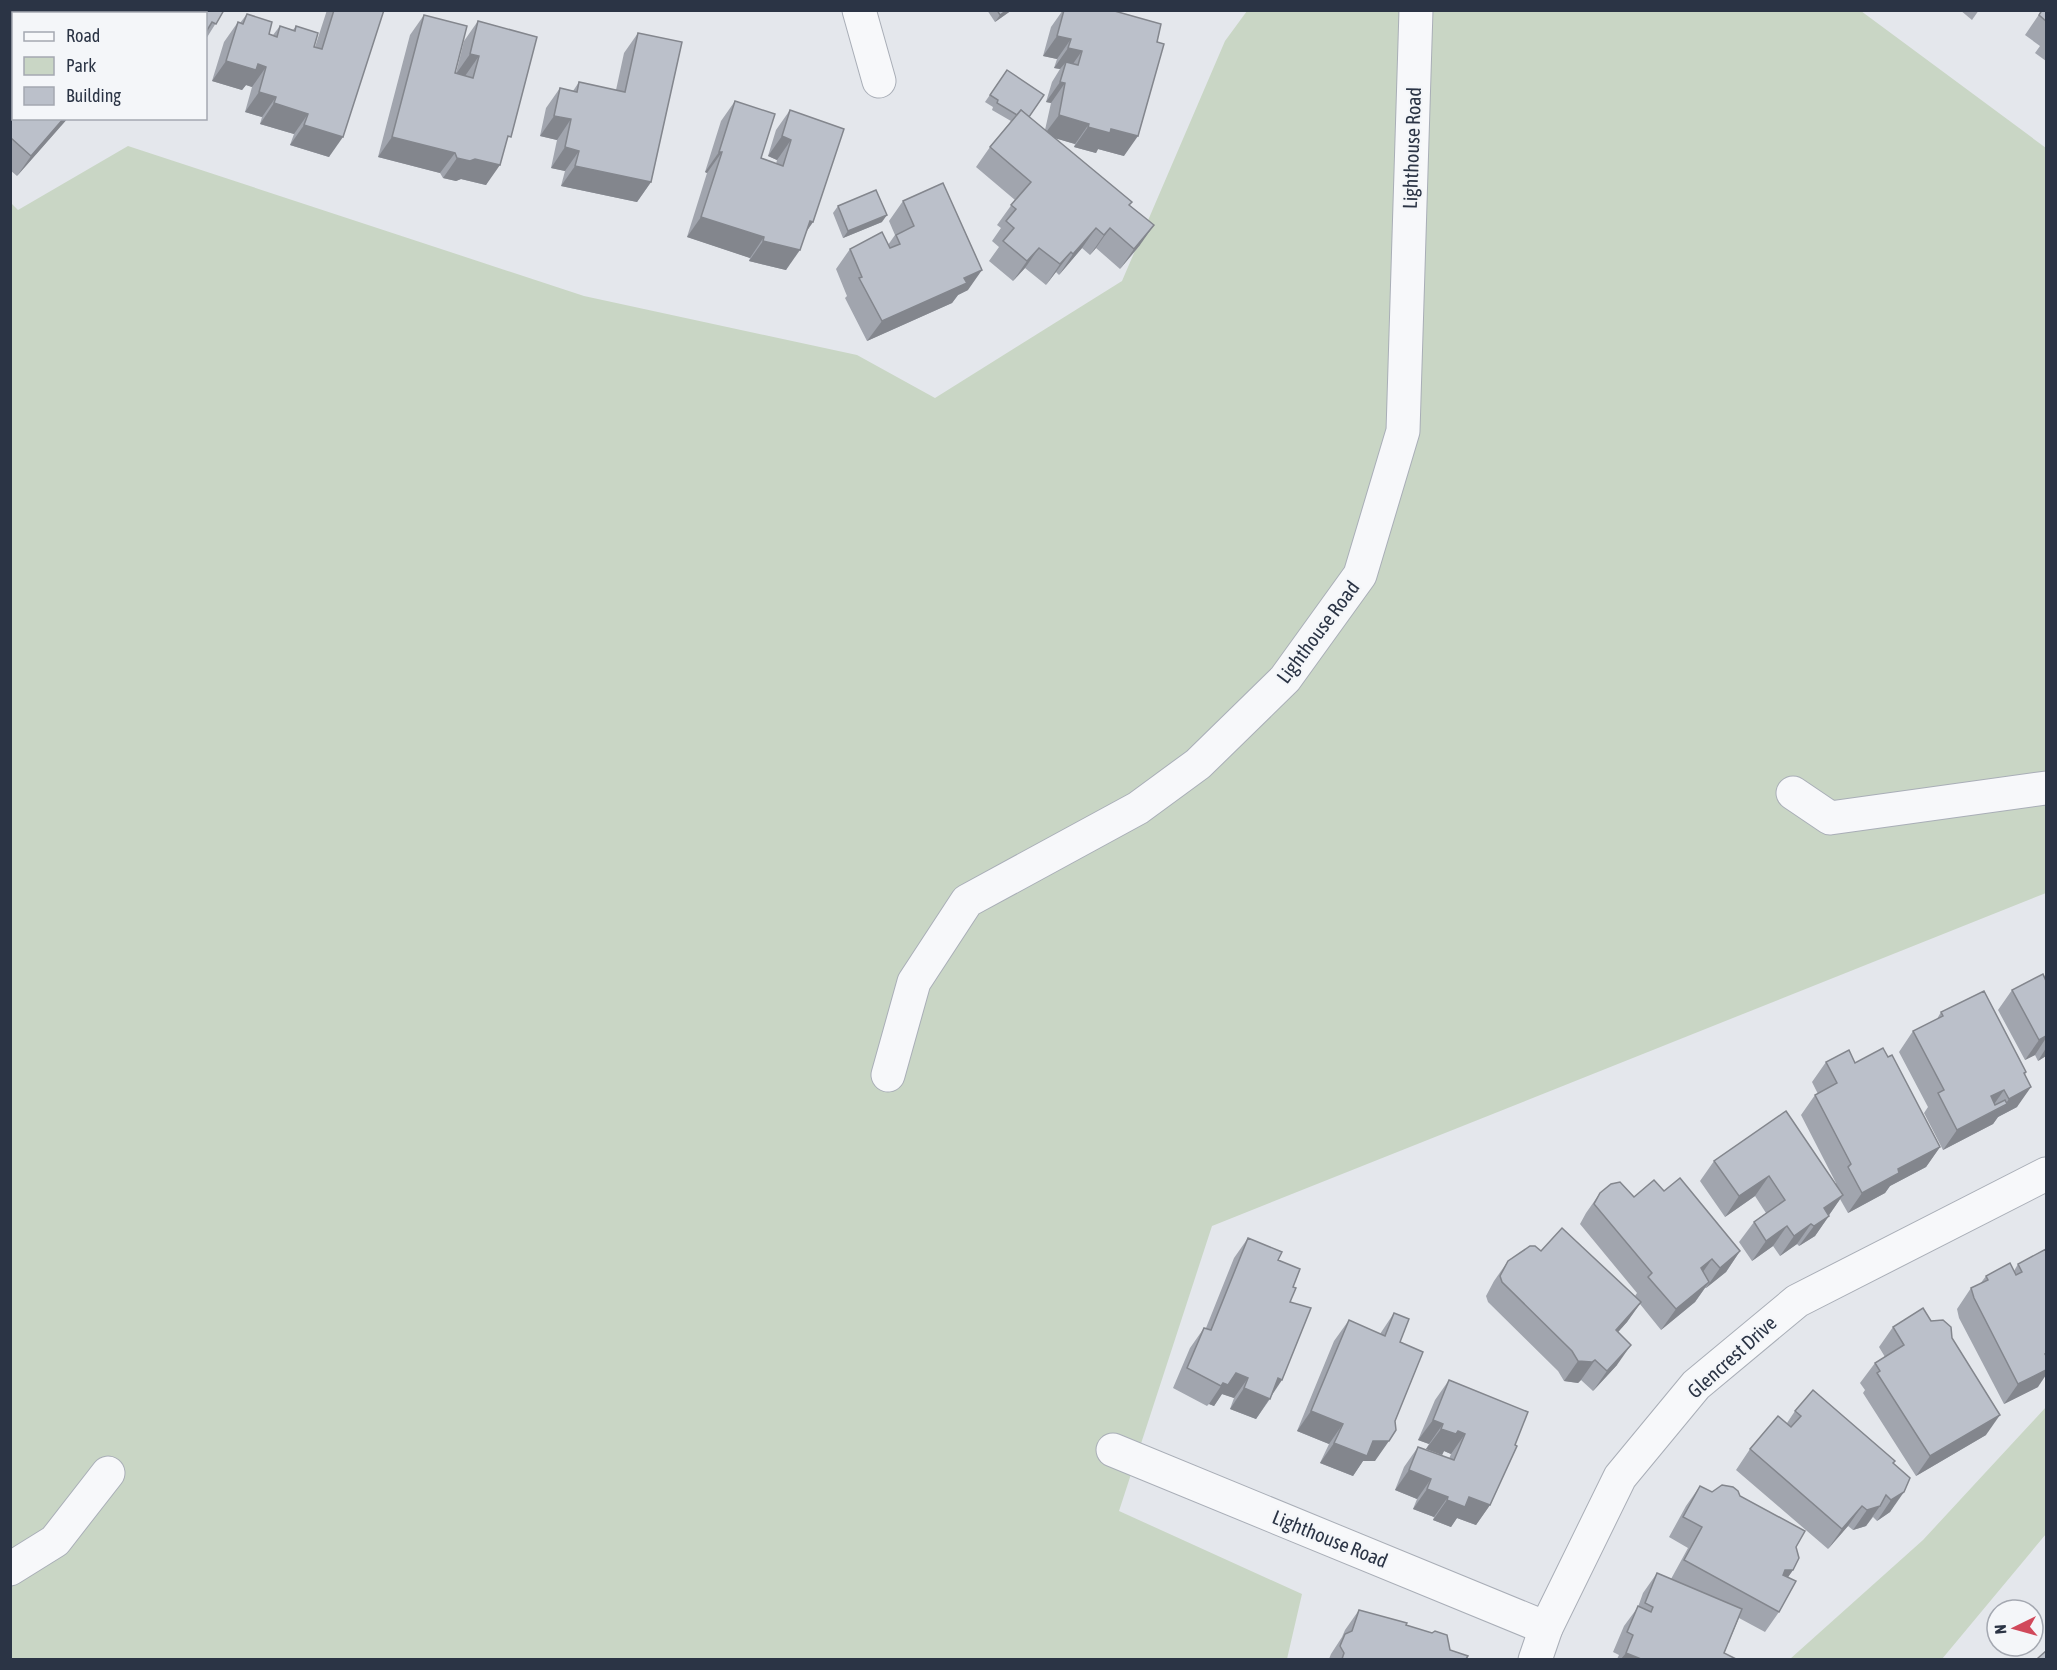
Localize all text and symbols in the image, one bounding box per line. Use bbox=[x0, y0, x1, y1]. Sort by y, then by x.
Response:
legend bbox=[12, 12, 207, 120]
text: Road bbox=[66, 25, 100, 46]
text: Park bbox=[66, 55, 96, 76]
text: Building bbox=[66, 85, 121, 106]
street label: Lighthouse Road bbox=[1398, 87, 1425, 209]
street label: Lighthouse Road bbox=[1272, 576, 1364, 687]
street label: Glencrest Drive bbox=[1683, 1311, 1781, 1402]
street label: Lighthouse Road bbox=[1269, 1505, 1391, 1572]
north arrow bbox=[1985, 1598, 2045, 1658]
text: N bbox=[1991, 1624, 2009, 1635]

